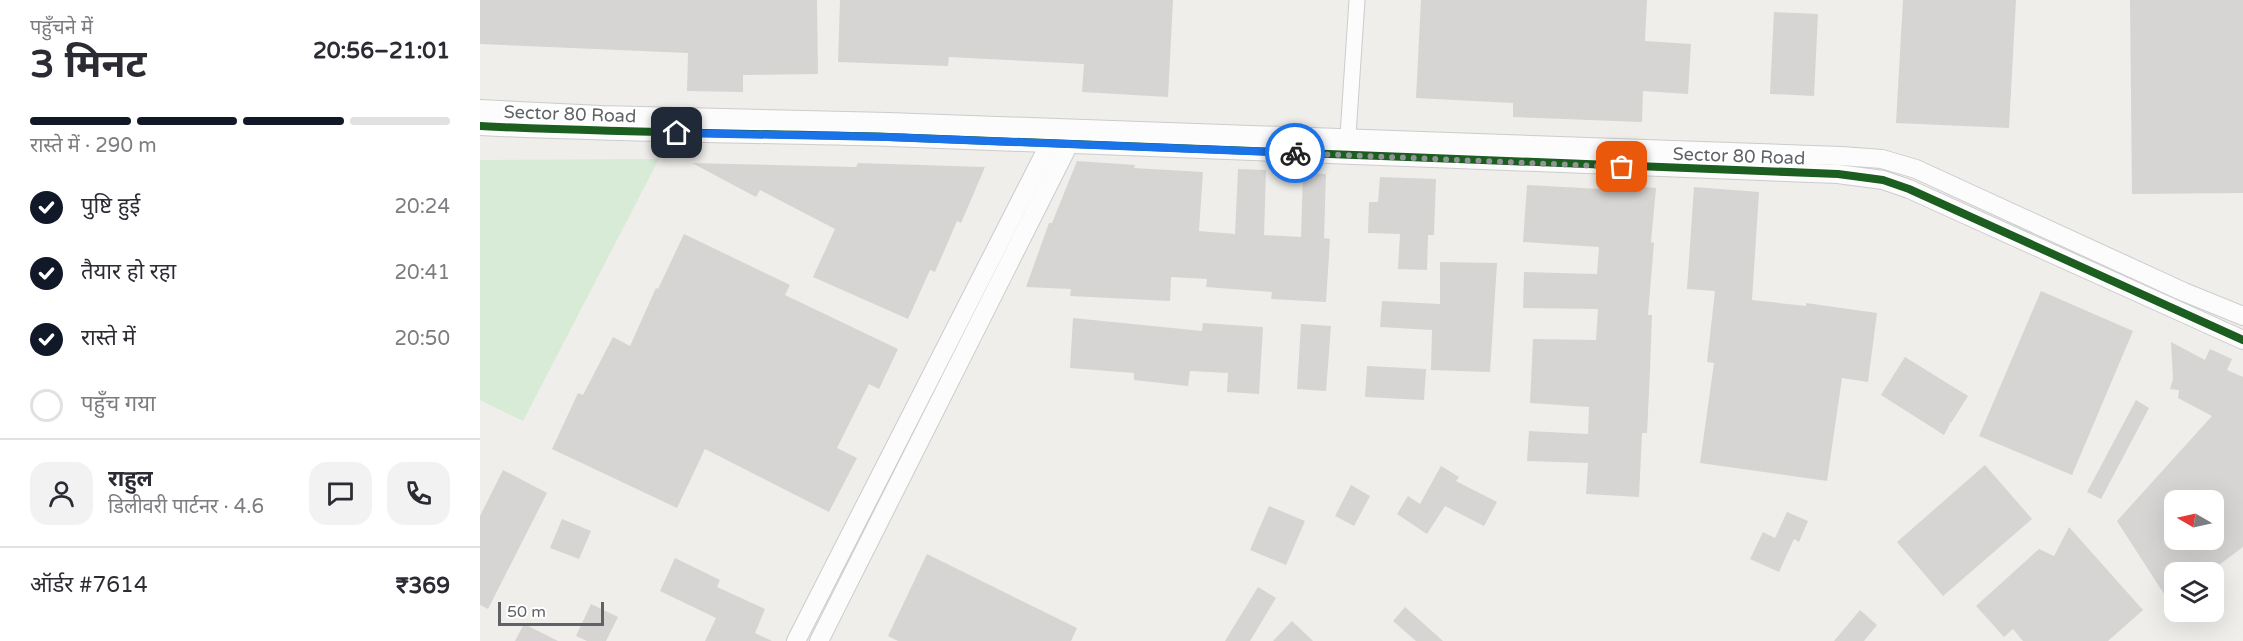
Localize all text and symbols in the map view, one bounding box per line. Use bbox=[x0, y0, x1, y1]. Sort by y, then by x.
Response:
text: पहुँचने में bbox=[30, 16, 93, 40]
text: 20:56–21:01 bbox=[313, 38, 450, 64]
text: 3 मिनट bbox=[30, 41, 147, 88]
street label: Sector 80 Road bbox=[503, 101, 637, 127]
pin bbox=[651, 107, 702, 158]
icon: home bbox=[660, 116, 693, 149]
courier bbox=[1265, 123, 1325, 183]
text: रास्ते में · 290 m bbox=[30, 134, 157, 158]
icon: bike bbox=[1279, 137, 1312, 170]
pin bbox=[1596, 141, 1647, 192]
street label: Sector 80 Road bbox=[1672, 143, 1806, 169]
icon: bag bbox=[1605, 150, 1638, 183]
icon: check bbox=[30, 191, 63, 224]
text: पुष्टि हुई bbox=[81, 193, 140, 219]
text: 20:24 bbox=[395, 195, 450, 219]
icon: check bbox=[30, 257, 63, 290]
text: तैयार हो रहा bbox=[81, 259, 176, 285]
text: 20:41 bbox=[395, 261, 450, 285]
icon: check bbox=[30, 323, 63, 356]
text: रास्ते में bbox=[81, 325, 136, 351]
text: 20:50 bbox=[395, 327, 450, 351]
text: पहुँच गया bbox=[81, 391, 156, 417]
button: person bbox=[30, 462, 93, 525]
button: chat bbox=[309, 462, 372, 525]
button: phone bbox=[387, 462, 450, 525]
text: राहुल bbox=[108, 466, 153, 492]
north arrow bbox=[2164, 490, 2224, 550]
map controls bbox=[2164, 490, 2224, 622]
text: डिलीवरी पार्टनर · 4.6 bbox=[108, 495, 264, 519]
button: layers bbox=[2164, 562, 2224, 622]
text: ऑर्डर #7614 bbox=[30, 572, 148, 598]
text: ₹369 bbox=[396, 573, 450, 599]
scale bar bbox=[498, 599, 604, 626]
text: 50 m bbox=[507, 602, 546, 622]

